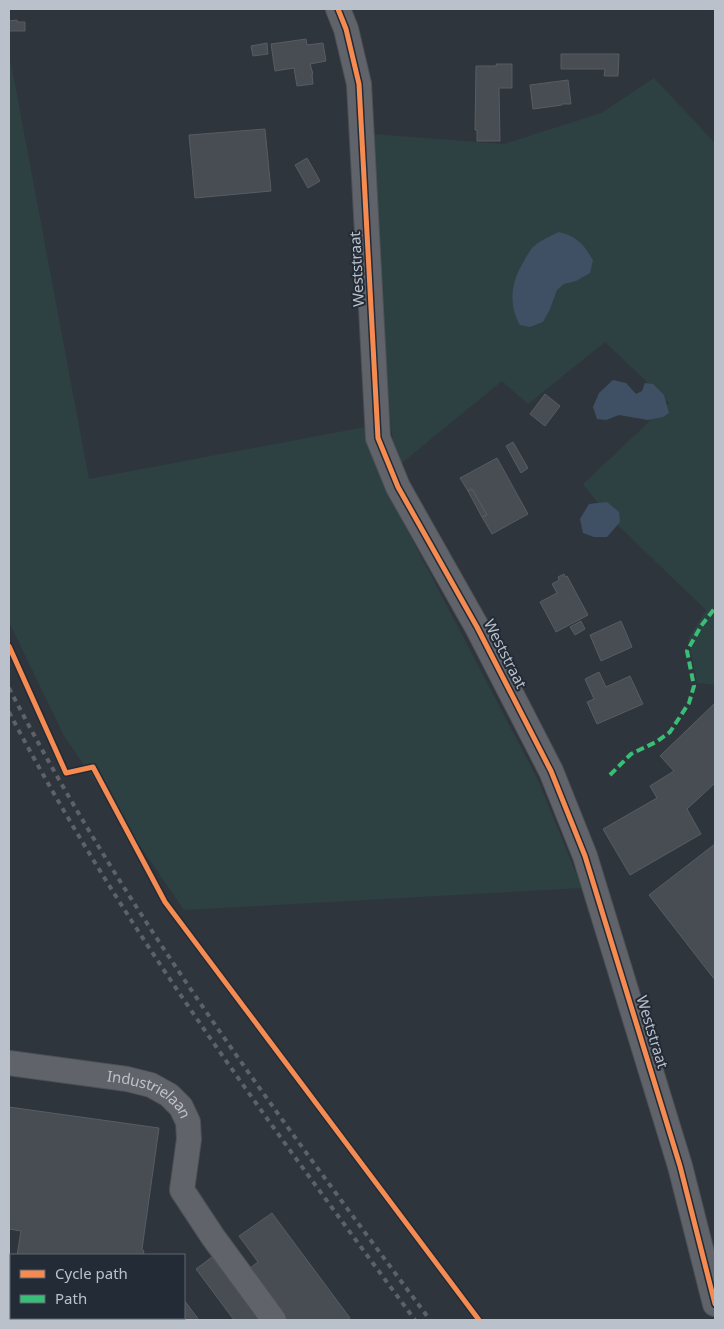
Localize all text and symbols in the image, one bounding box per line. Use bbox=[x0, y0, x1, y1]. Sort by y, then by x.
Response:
street label: Weststraat bbox=[344, 230, 368, 307]
street label: Weststraat bbox=[480, 615, 532, 692]
street label: Weststraat bbox=[632, 993, 674, 1071]
street label: Industrielaan bbox=[106, 1065, 196, 1121]
legend bbox=[10, 1254, 185, 1319]
text: Cycle path bbox=[55, 1263, 128, 1283]
text: Path bbox=[55, 1288, 87, 1308]

